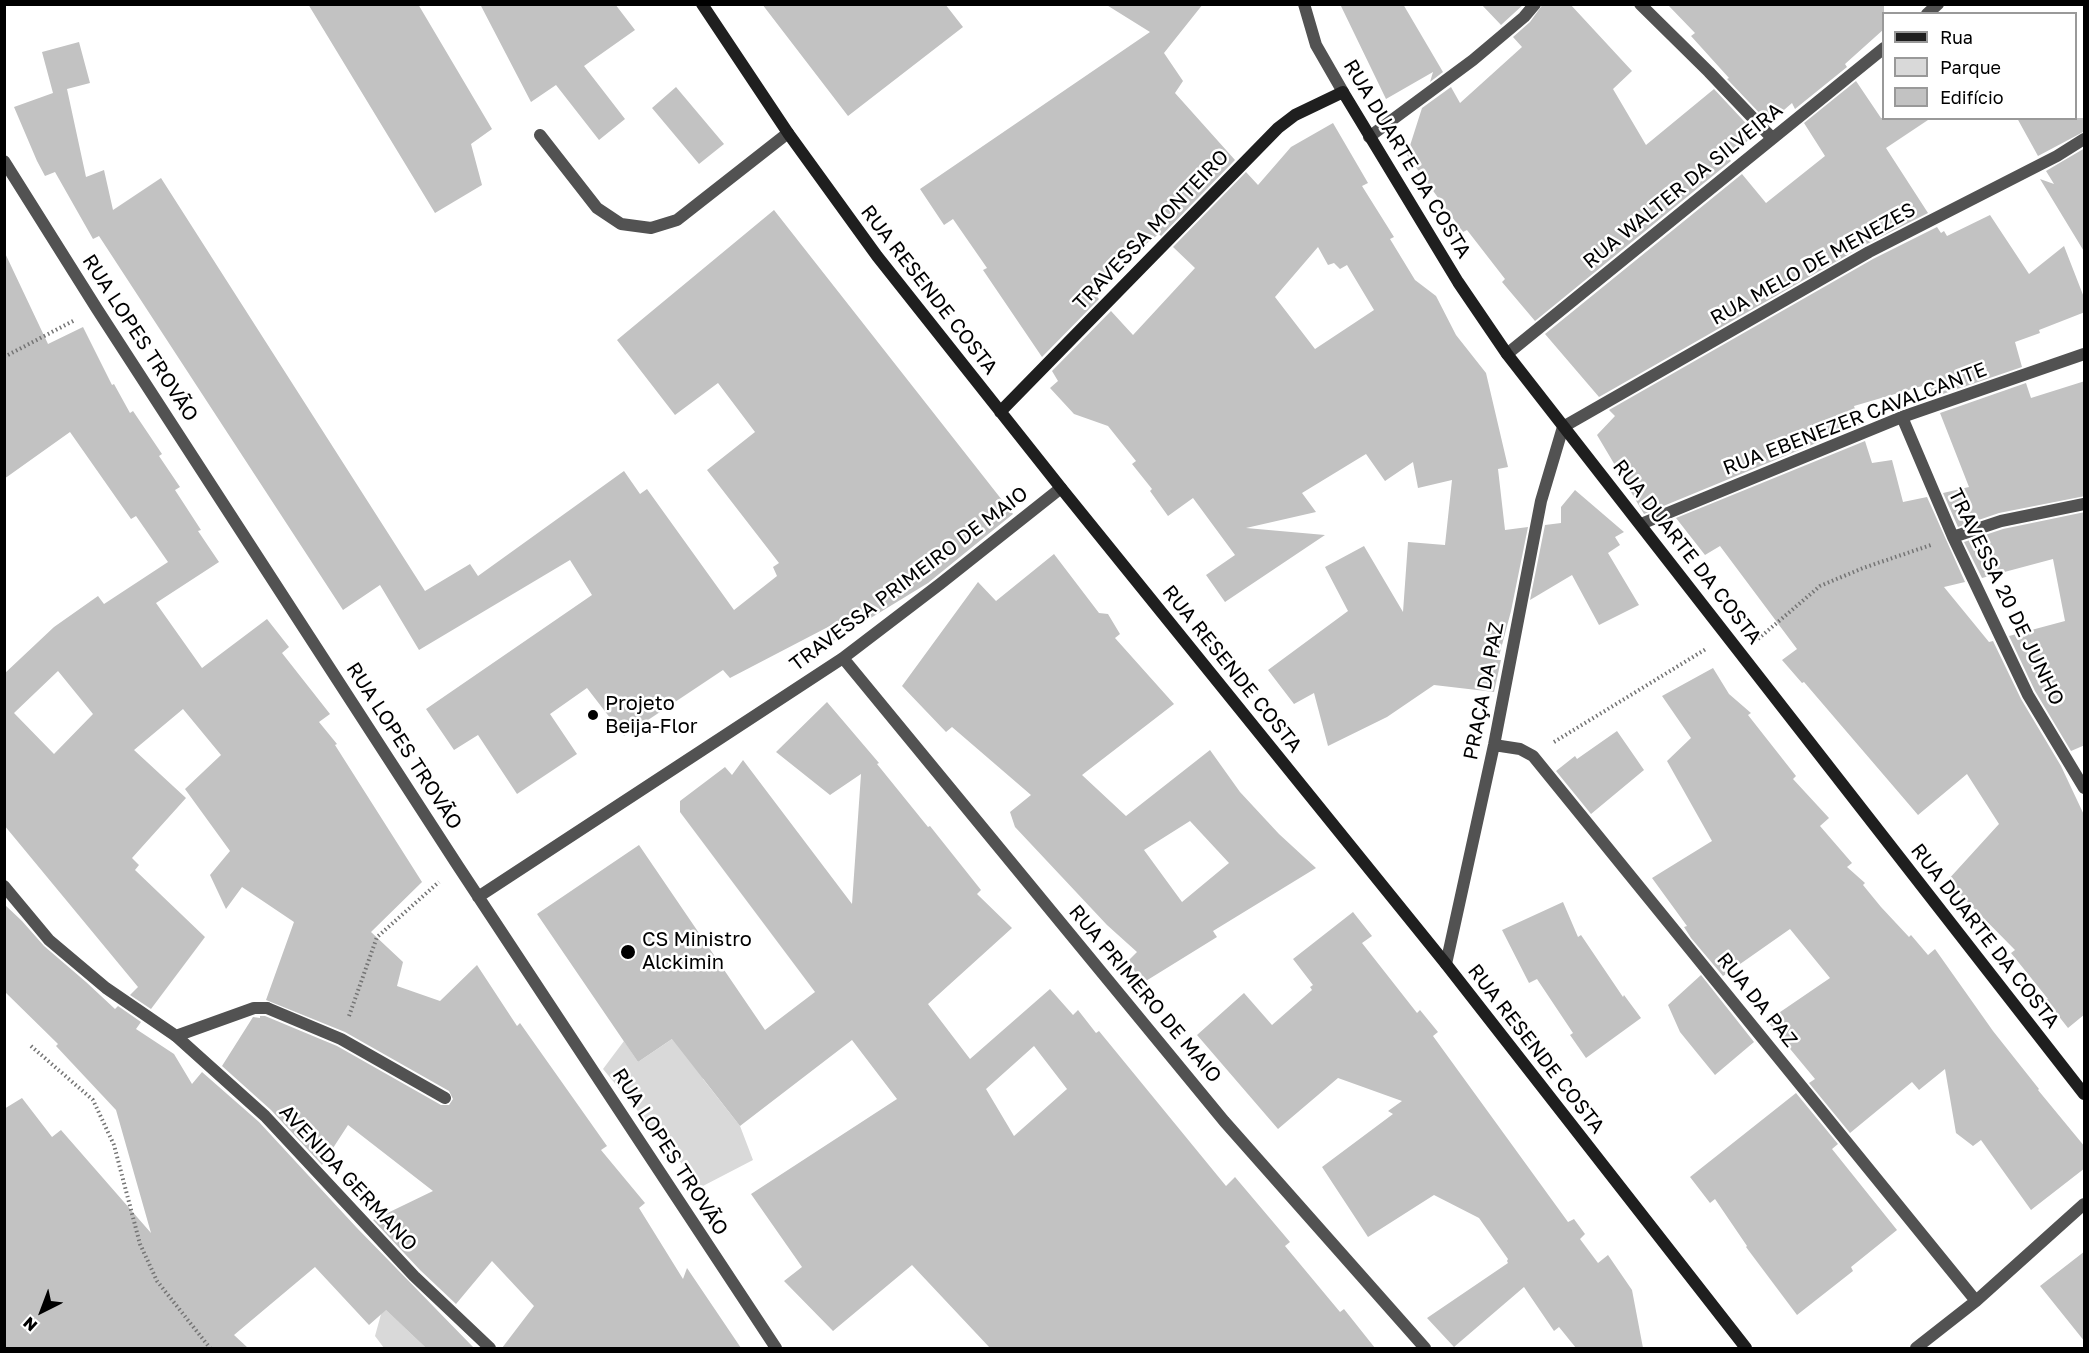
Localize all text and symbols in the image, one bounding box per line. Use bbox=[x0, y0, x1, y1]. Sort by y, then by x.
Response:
legend bbox=[1882, 12, 2077, 120]
text: Rua bbox=[1940, 26, 1973, 48]
street label: RUA DUARTE DA COSTA bbox=[1338, 55, 1476, 263]
text: Parque bbox=[1940, 56, 2001, 78]
text: Edifício bbox=[1940, 86, 2004, 108]
street label: RUA WALTER DA SILVEIRA bbox=[1578, 98, 1788, 274]
street label: TRAVESSA MONTEIRO bbox=[1068, 145, 1234, 315]
street label: RUA MELO DE MENEZES bbox=[1706, 198, 1920, 330]
street label: RUA RESENDE COSTA bbox=[855, 201, 1003, 379]
street label: RUA LOPES TROVÃO bbox=[77, 250, 203, 426]
street label: RUA EBENEZER CAVALCANTE bbox=[1720, 358, 1990, 480]
street label: RUA DUARTE DA COSTA bbox=[1608, 455, 1766, 649]
street label: TRAVESSA PRIMEIRO DE MAIO bbox=[785, 482, 1033, 676]
street label: TRAVESSA 20 DE JUNHO bbox=[1943, 485, 2069, 709]
street label: RUA RESENDE COSTA bbox=[1157, 581, 1307, 757]
street label: PRAÇA DA PAZ bbox=[1459, 620, 1509, 762]
street label: RUA LOPES TROVÃO bbox=[341, 658, 467, 834]
place label: Projeto Beija-Flor bbox=[605, 692, 698, 739]
marker: Projeto Beija-Flor bbox=[586, 708, 600, 722]
street label: RUA DUARTE DA COSTA bbox=[1906, 839, 2064, 1033]
street label: RUA PRIMERO DE MAIO bbox=[1064, 900, 1226, 1088]
place label: CS Ministro Alckimin bbox=[642, 928, 752, 975]
marker: CS Ministro Alckimin bbox=[619, 943, 637, 961]
street label: RUA DA PAZ bbox=[1712, 948, 1802, 1052]
street label: RUA RESENDE COSTA bbox=[1462, 960, 1610, 1138]
street label: RUA LOPES TROVÃO bbox=[607, 1064, 733, 1240]
street label: AVENIDA GERMANO bbox=[274, 1100, 422, 1256]
north arrow bbox=[12, 1281, 72, 1341]
text: N bbox=[19, 1313, 41, 1336]

